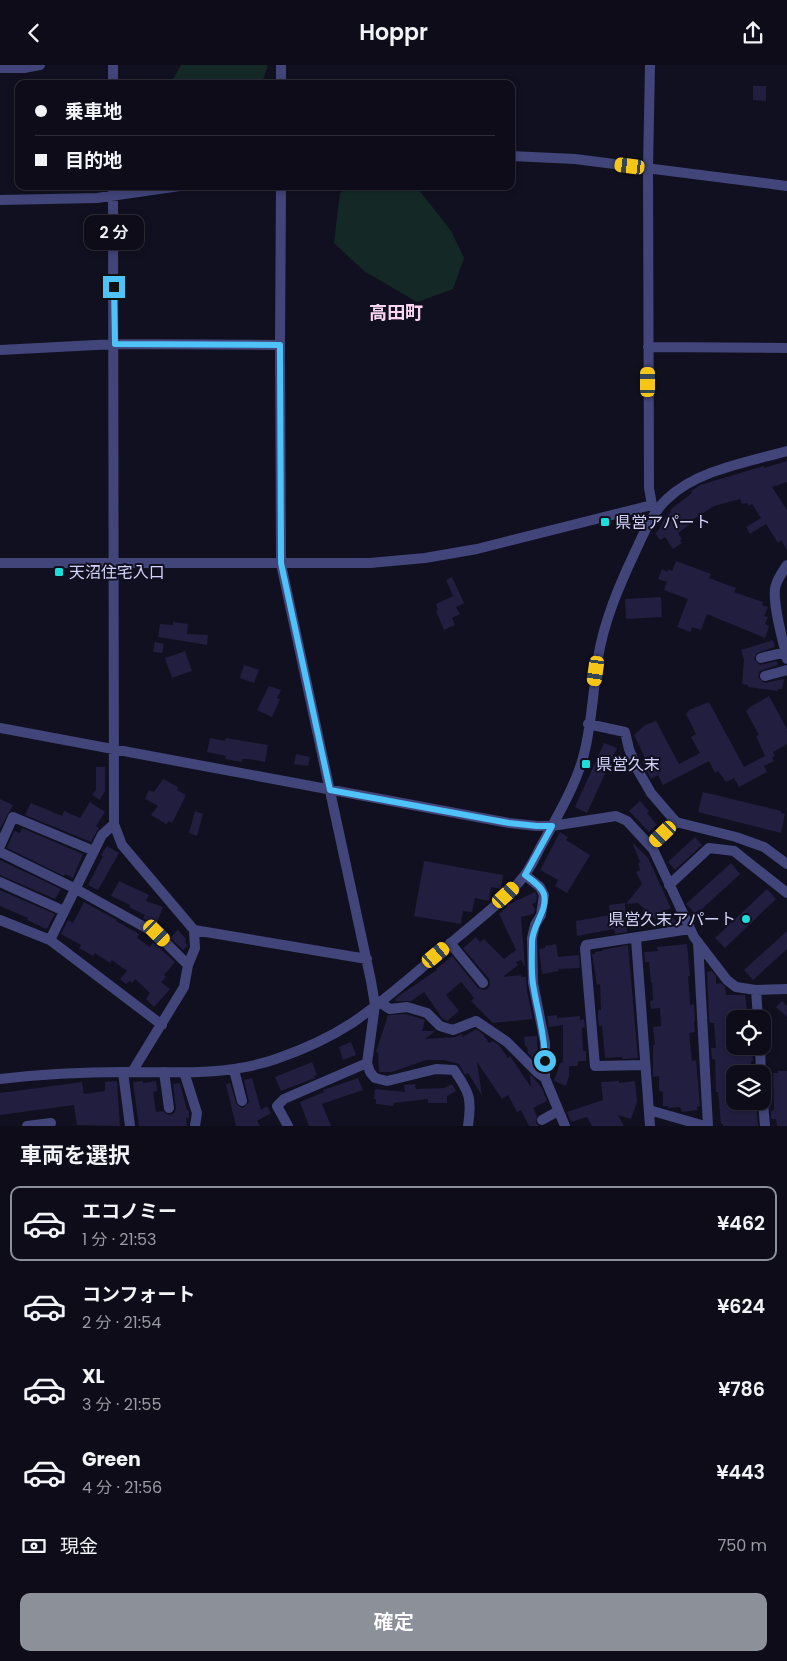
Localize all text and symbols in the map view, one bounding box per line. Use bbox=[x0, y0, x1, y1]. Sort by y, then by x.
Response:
text: Hoppr bbox=[359, 17, 428, 48]
icon: back bbox=[20, 19, 48, 47]
icon: share bbox=[739, 19, 767, 47]
text: 乗車地 bbox=[65, 98, 122, 125]
text: 目的地 bbox=[65, 147, 122, 174]
car bbox=[614, 157, 645, 175]
callout: 2 分 bbox=[84, 215, 144, 249]
text: 2 分 bbox=[100, 221, 129, 244]
route end bbox=[103, 276, 125, 298]
district label: 高田町 bbox=[369, 300, 423, 325]
car bbox=[640, 367, 655, 397]
place label: 県営アパート bbox=[615, 511, 711, 534]
marker: 県営アパート bbox=[599, 516, 611, 528]
place label: 天沼住宅入口 bbox=[69, 561, 165, 584]
marker: 天沼住宅入口 bbox=[53, 566, 65, 578]
car bbox=[586, 655, 605, 687]
place label: 県営久末 bbox=[596, 753, 660, 776]
marker: 県営久末 bbox=[580, 758, 592, 770]
car bbox=[646, 818, 679, 850]
car bbox=[489, 879, 522, 911]
place label: 県営久末アパート bbox=[608, 908, 736, 931]
marker: 県営久末アパート bbox=[740, 913, 752, 925]
car bbox=[141, 917, 172, 949]
car bbox=[419, 940, 452, 970]
map controls bbox=[726, 1010, 771, 1110]
button: locate bbox=[726, 1010, 771, 1055]
route start bbox=[534, 1050, 556, 1072]
button: layers bbox=[726, 1065, 771, 1110]
text: 車両を選択 bbox=[20, 1140, 130, 1171]
text: エコノミー bbox=[82, 1198, 177, 1225]
icon: car bbox=[22, 1201, 67, 1246]
text: ¥462 bbox=[717, 1210, 765, 1237]
text: 1 分 · 21:53 bbox=[82, 1228, 157, 1251]
text: コンフォート bbox=[82, 1281, 195, 1308]
icon: car bbox=[22, 1284, 67, 1329]
text: ¥624 bbox=[717, 1293, 765, 1320]
text: 2 分 · 21:54 bbox=[82, 1311, 161, 1334]
text: XL bbox=[82, 1363, 105, 1390]
icon: car bbox=[22, 1367, 67, 1412]
text: ¥786 bbox=[718, 1376, 765, 1403]
text: 3 分 · 21:55 bbox=[82, 1393, 161, 1416]
text: Green bbox=[82, 1446, 141, 1473]
icon: car bbox=[22, 1450, 67, 1495]
text: ¥443 bbox=[716, 1459, 765, 1486]
text: 4 分 · 21:56 bbox=[82, 1476, 162, 1499]
icon: cash bbox=[20, 1532, 48, 1560]
text: 現金 bbox=[60, 1533, 98, 1560]
text: 750 m bbox=[717, 1534, 767, 1557]
button: 確定 bbox=[20, 1593, 767, 1651]

